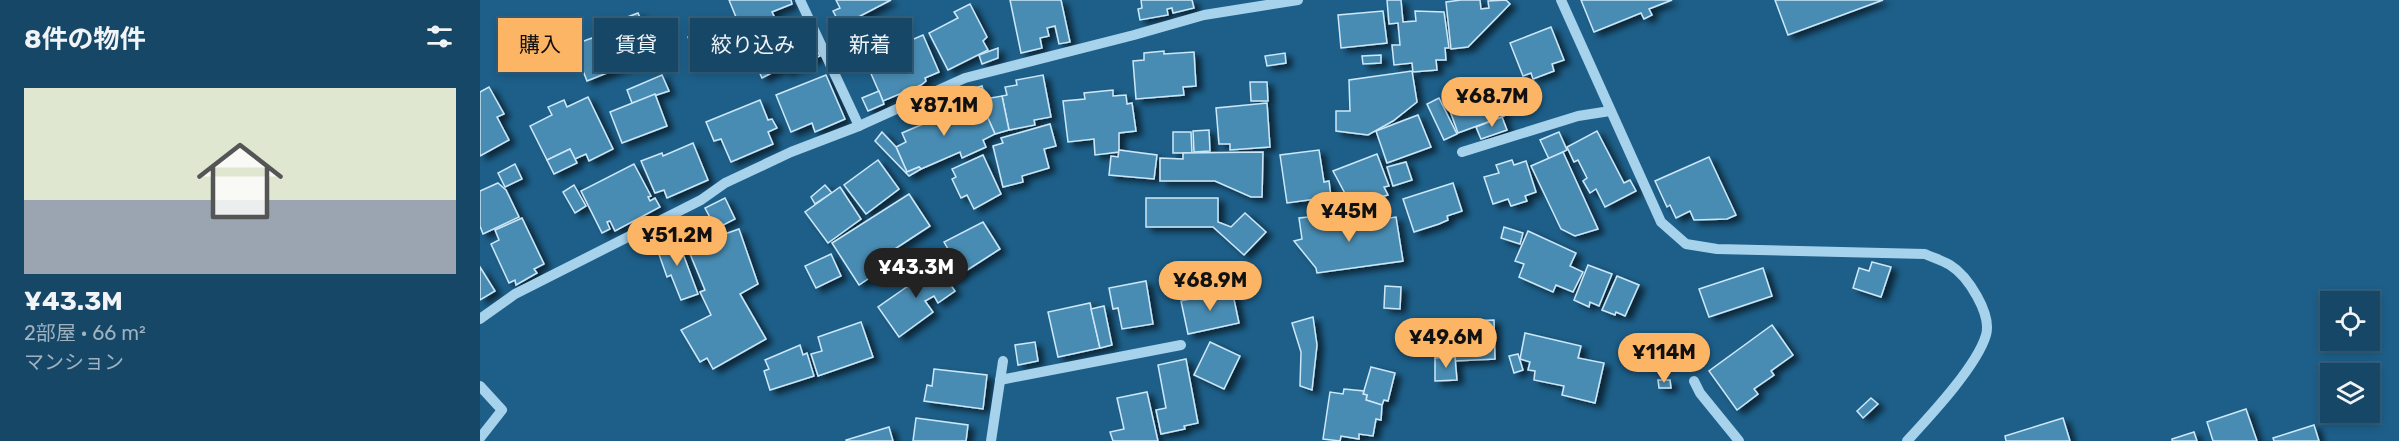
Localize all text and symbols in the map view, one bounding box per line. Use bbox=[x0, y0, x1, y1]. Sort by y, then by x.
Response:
chip: 購入 bbox=[498, 18, 582, 72]
chip: 賃貸 bbox=[594, 18, 678, 72]
chip: 絞り込み bbox=[690, 18, 816, 72]
chip: 新着 bbox=[828, 18, 912, 72]
icon: filters bbox=[423, 20, 456, 53]
text: 8件の物件 bbox=[24, 24, 146, 55]
pin: ¥68.7M bbox=[1443, 77, 1541, 128]
text: ¥68.7M bbox=[1455, 84, 1529, 108]
pin: ¥87.1M bbox=[895, 86, 993, 137]
text: ¥87.1M bbox=[910, 93, 978, 117]
icon: home bbox=[186, 127, 294, 235]
pin: ¥45M bbox=[1313, 192, 1385, 243]
text: ¥45M bbox=[1321, 199, 1377, 223]
pin: ¥51.2M bbox=[628, 216, 726, 267]
text: ¥51.2M bbox=[641, 223, 713, 247]
pin: ¥43.3M bbox=[867, 248, 965, 299]
text: ¥43.3M bbox=[878, 255, 954, 279]
pin: ¥68.9M bbox=[1161, 261, 1259, 312]
text: ¥68.9M bbox=[1173, 268, 1247, 292]
text: ¥43.3M bbox=[24, 286, 123, 317]
map controls bbox=[2320, 291, 2380, 423]
button: locate bbox=[2320, 291, 2380, 351]
pin: ¥49.6M bbox=[1397, 318, 1495, 369]
text: 2部屋 · 66 m² bbox=[24, 321, 146, 345]
text: ¥49.6M bbox=[1409, 325, 1483, 349]
pin: ¥114M bbox=[1622, 333, 1706, 384]
text: ¥114M bbox=[1632, 340, 1696, 364]
text: マンション bbox=[24, 350, 124, 374]
button: layers bbox=[2320, 363, 2380, 423]

